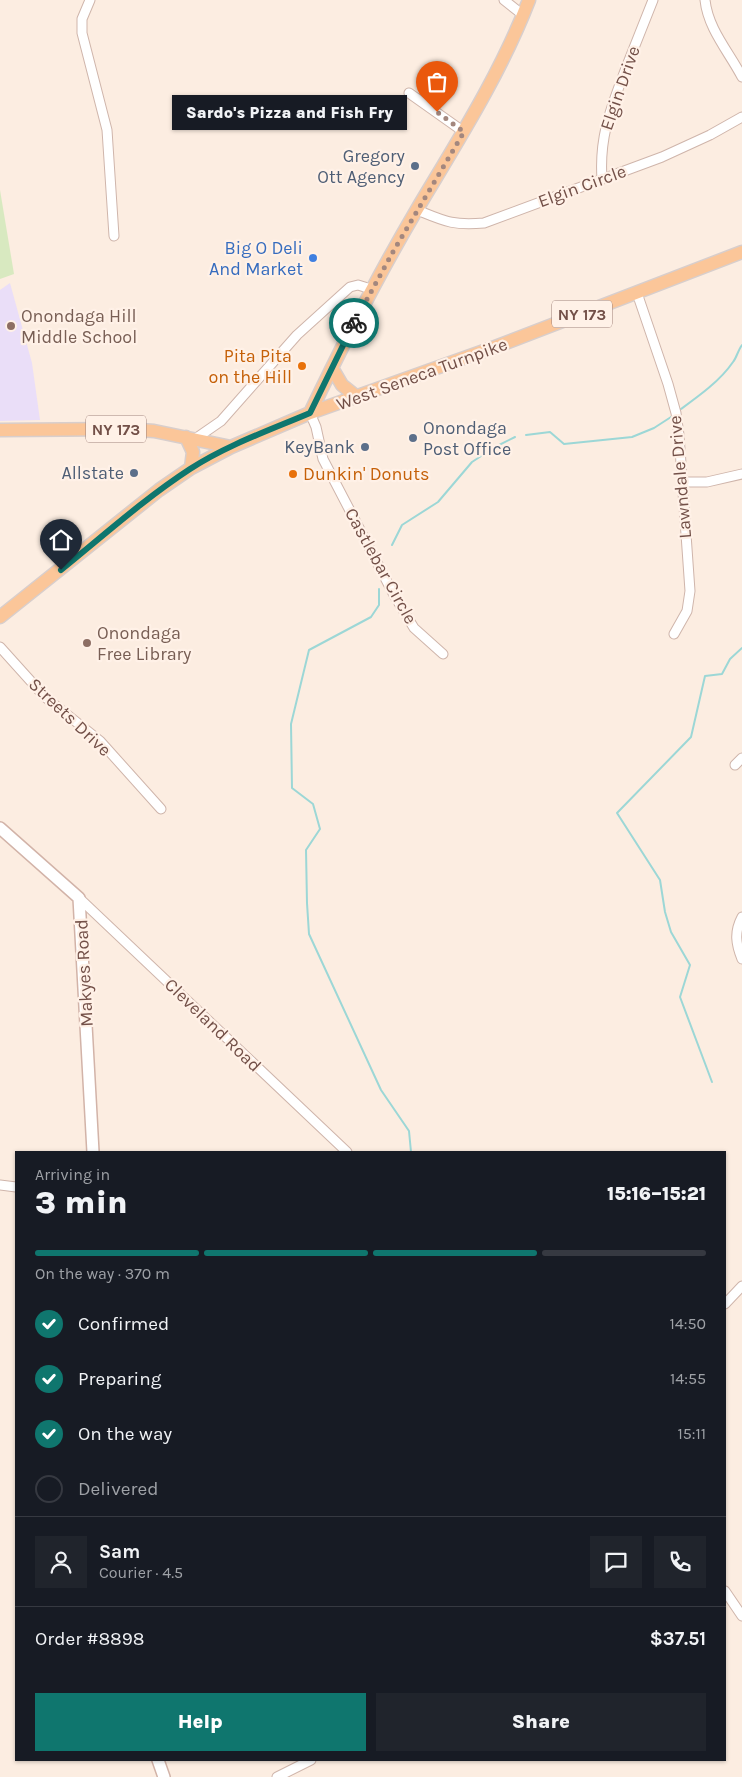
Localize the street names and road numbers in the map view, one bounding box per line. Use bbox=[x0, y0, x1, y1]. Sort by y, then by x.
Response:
street label: Elgin Drive bbox=[595, 43, 645, 133]
street label: Elgin Circle bbox=[535, 160, 629, 212]
road number: NY 173 bbox=[552, 300, 612, 328]
street label: West Seneca Turnpike bbox=[334, 333, 510, 415]
street label: Lawndale Drive bbox=[664, 415, 696, 539]
road number: NY 173 bbox=[86, 416, 146, 442]
street label: Castlebar Circle bbox=[340, 504, 422, 628]
street label: Streets Drive bbox=[24, 673, 116, 761]
street label: Makyes Road bbox=[70, 919, 98, 1027]
street label: Cleveland Road bbox=[160, 973, 266, 1077]

